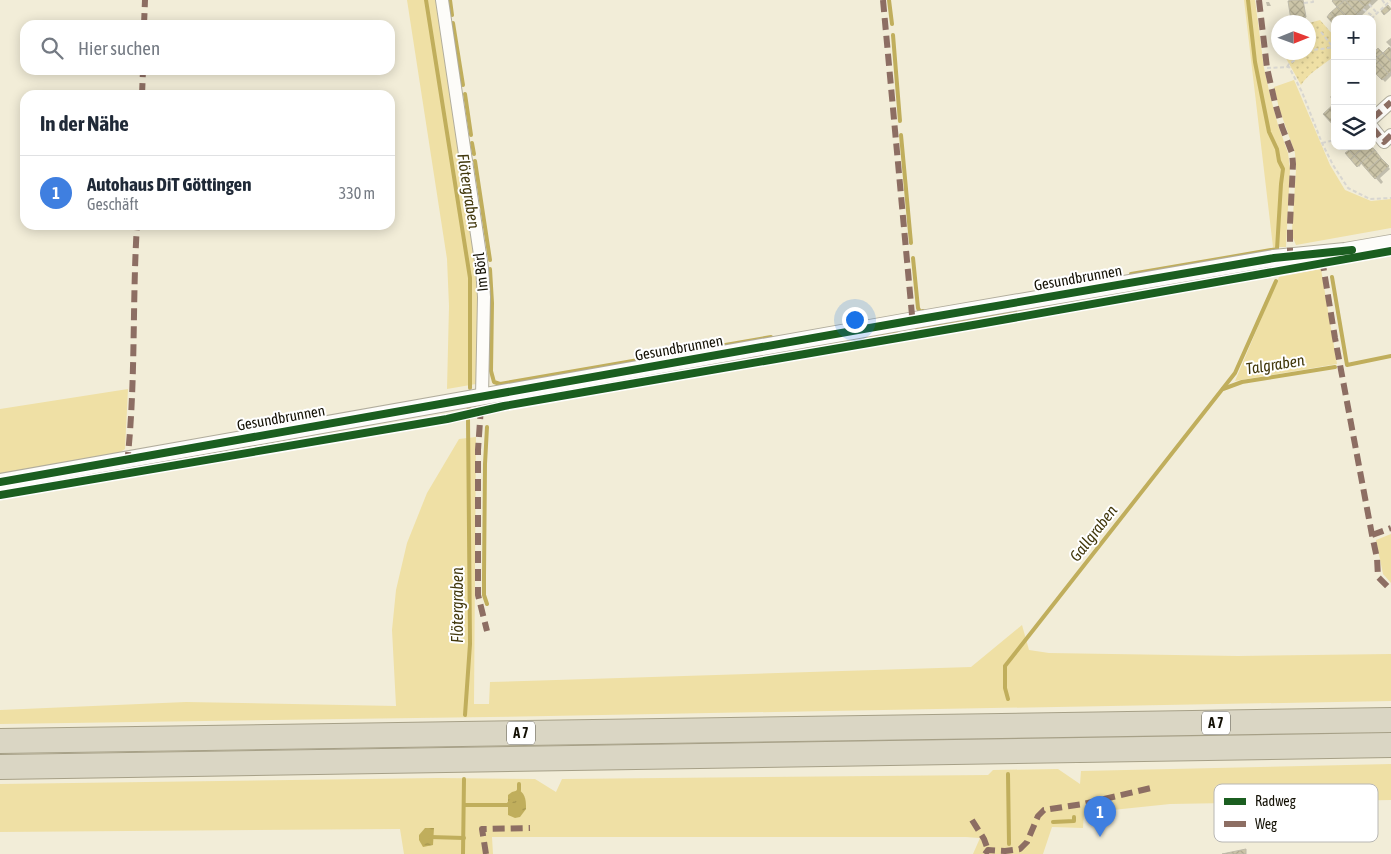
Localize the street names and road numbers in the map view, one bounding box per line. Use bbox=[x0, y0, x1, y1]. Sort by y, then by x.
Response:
street label: Im Börl bbox=[470, 252, 491, 292]
street label: Gesundbrunnen bbox=[1033, 261, 1123, 294]
street label: Gesundbrunnen bbox=[634, 331, 724, 364]
street label: Gesundbrunnen bbox=[236, 401, 326, 434]
road number: A 7 bbox=[1202, 711, 1230, 734]
road number: A 7 bbox=[507, 721, 535, 744]

